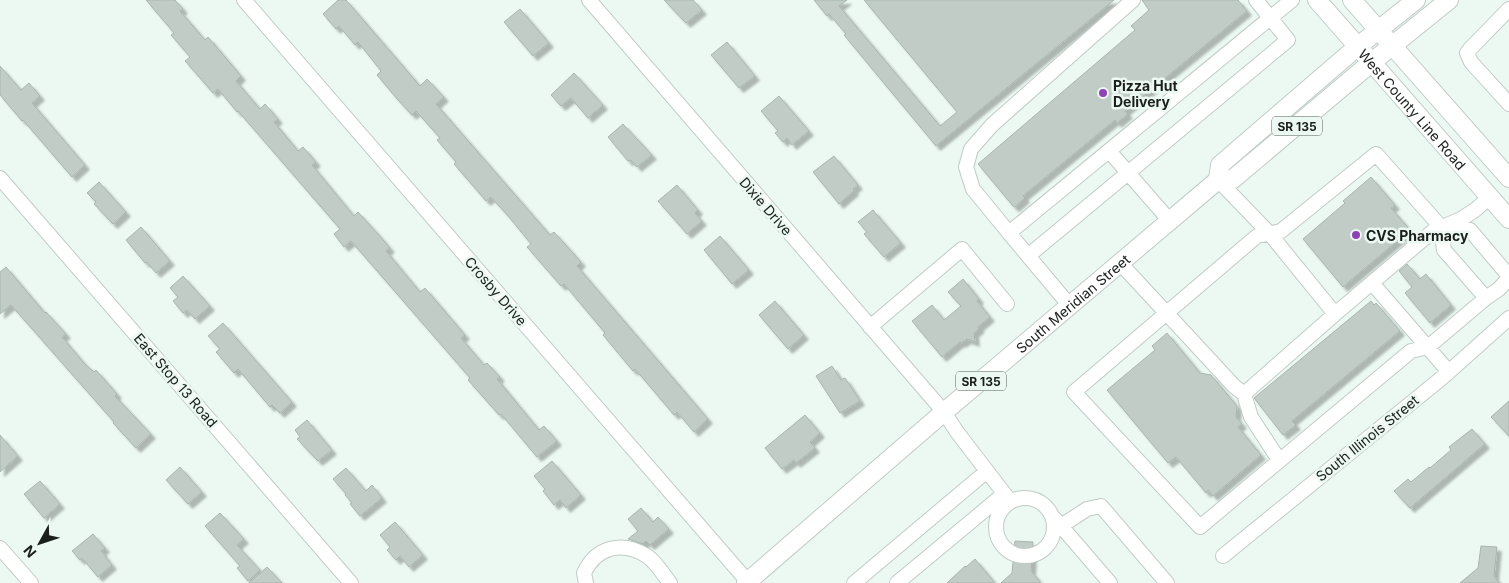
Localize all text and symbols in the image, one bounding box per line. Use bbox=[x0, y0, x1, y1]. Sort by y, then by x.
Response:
street label: West County Line Road bbox=[1355, 45, 1470, 173]
place label: Pizza Hut Delivery bbox=[1113, 77, 1178, 110]
marker: Pizza Hut Delivery bbox=[1097, 87, 1109, 99]
road number: SR 135 bbox=[1272, 116, 1322, 136]
street label: Dixie Drive bbox=[736, 173, 796, 239]
place label: CVS Pharmacy bbox=[1366, 227, 1469, 244]
marker: CVS Pharmacy bbox=[1350, 229, 1362, 241]
street label: South Meridian Street bbox=[1012, 250, 1133, 356]
street label: Crosby Drive bbox=[461, 253, 531, 329]
street label: East Stop 13 Road bbox=[131, 330, 221, 430]
road number: SR 135 bbox=[956, 372, 1006, 391]
street label: South Illinois Street bbox=[1312, 391, 1422, 485]
north arrow bbox=[15, 518, 65, 568]
text: N bbox=[20, 542, 40, 561]

